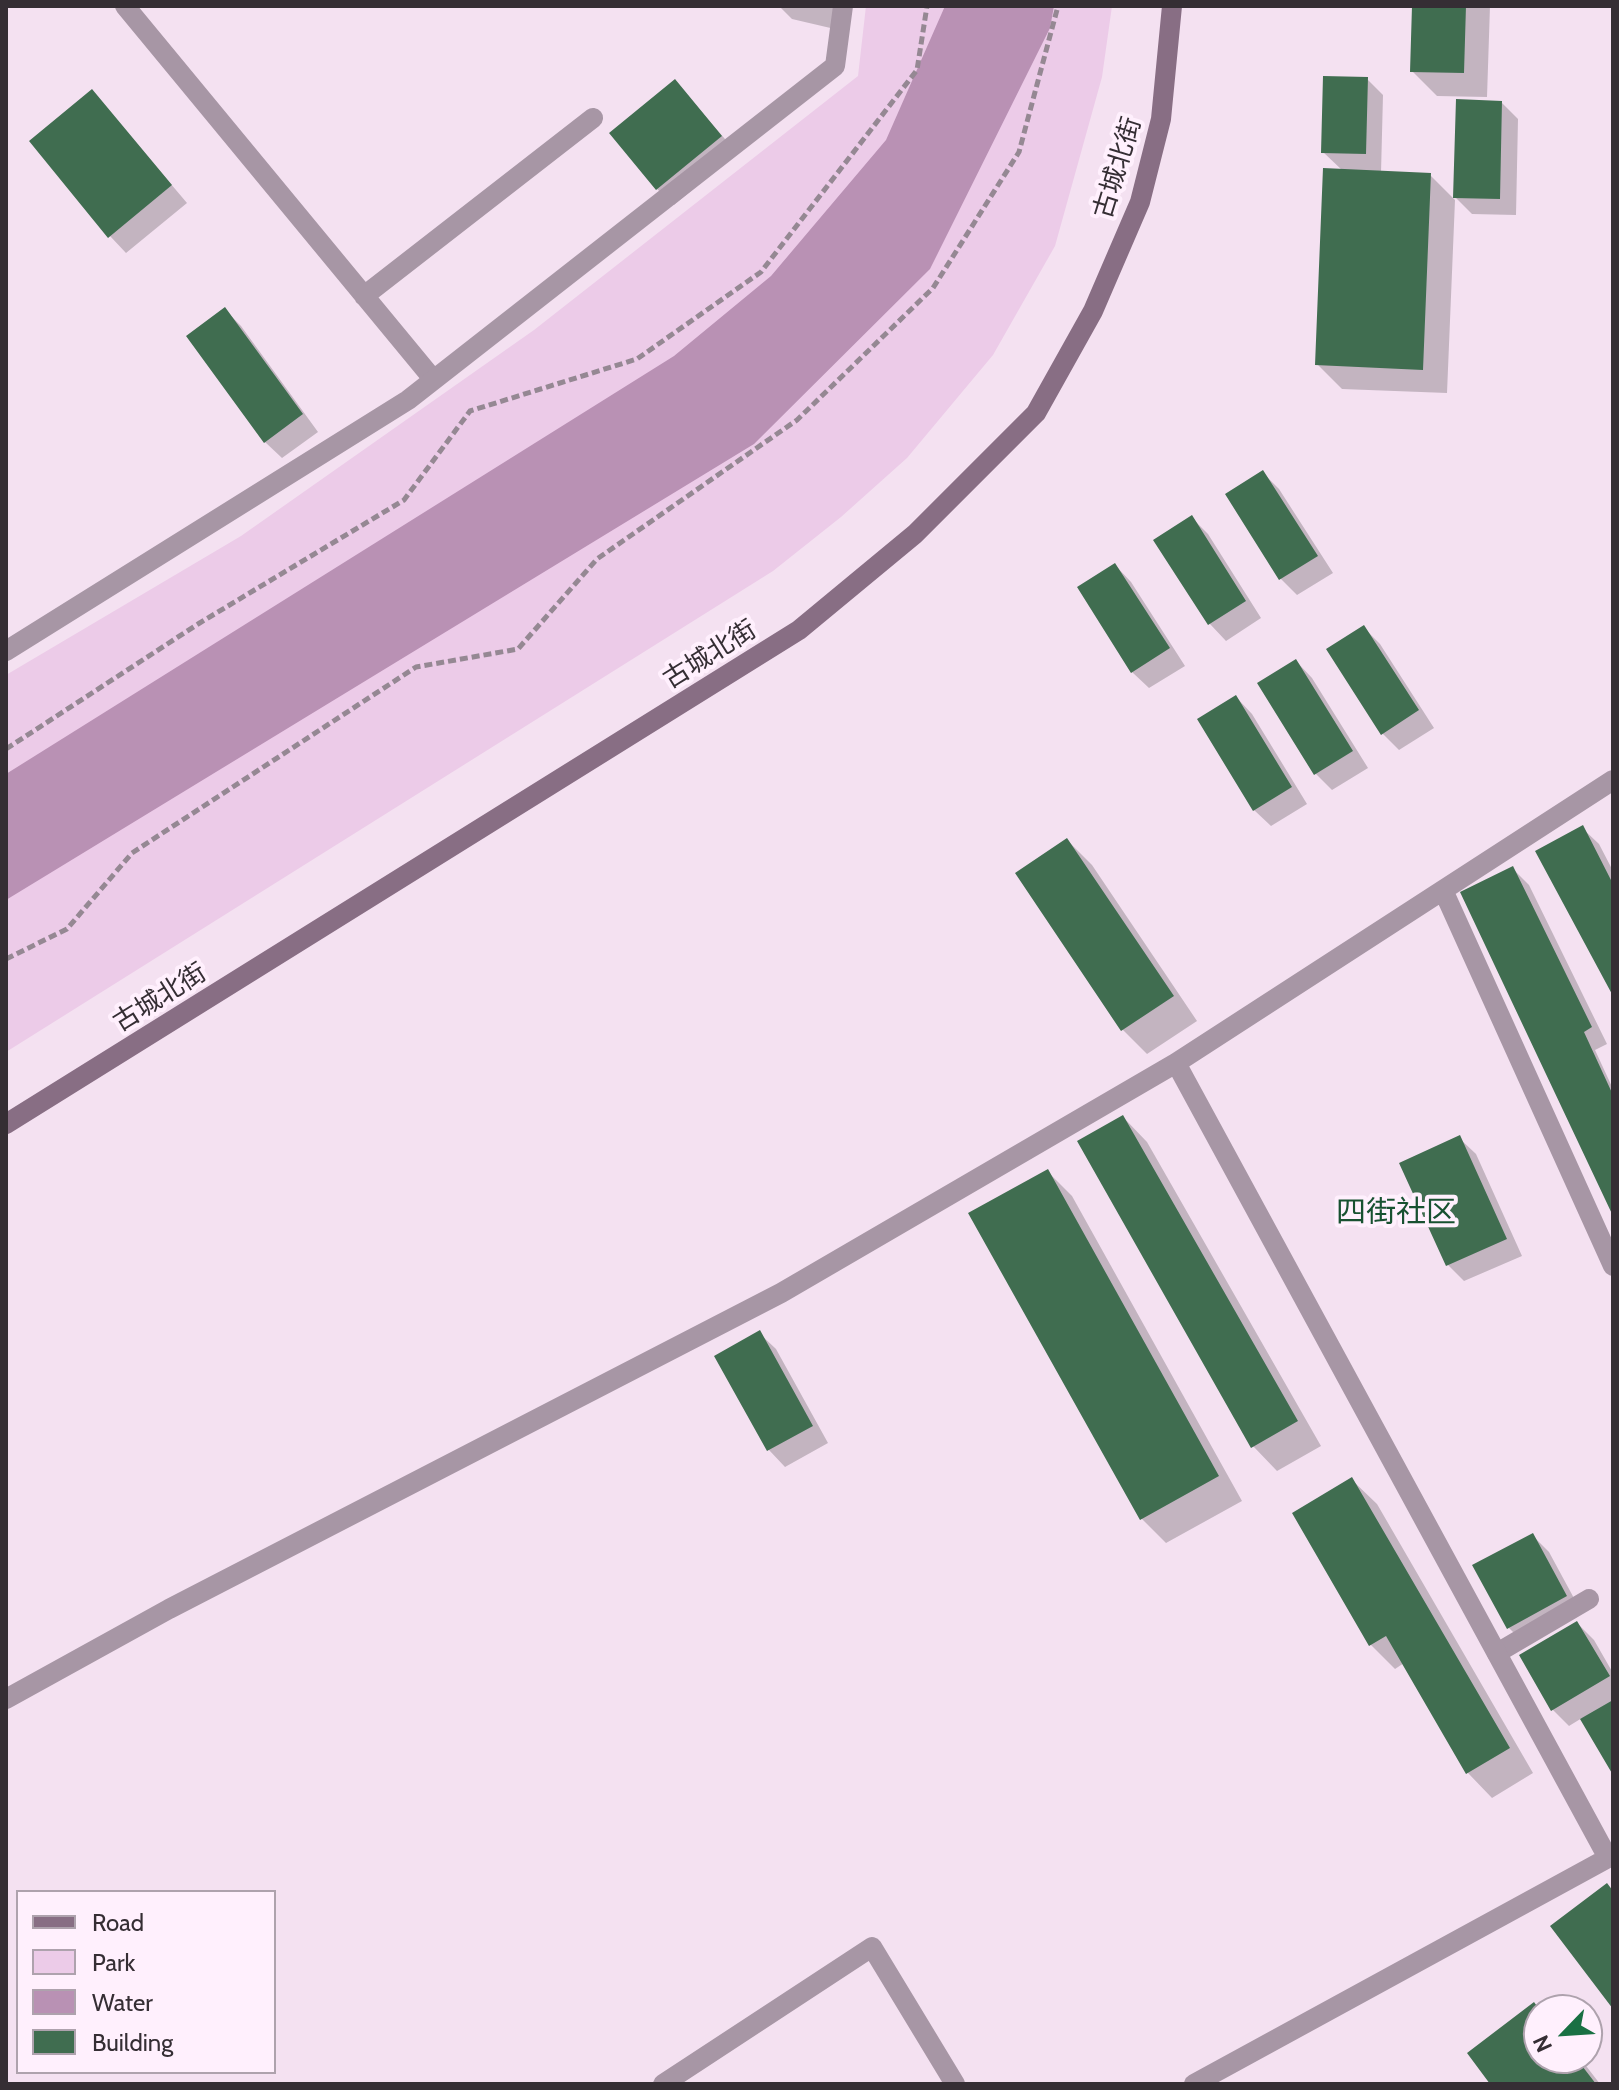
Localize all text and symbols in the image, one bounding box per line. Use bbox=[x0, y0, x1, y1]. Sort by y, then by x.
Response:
street label: 古城北街 bbox=[1088, 114, 1148, 222]
street label: 古城北街 bbox=[658, 614, 762, 696]
street label: 古城北街 bbox=[108, 957, 212, 1039]
district label: 四街社区 bbox=[1336, 1195, 1456, 1231]
legend bbox=[16, 1890, 276, 2074]
text: Road bbox=[92, 1908, 144, 1937]
text: Park bbox=[92, 1948, 135, 1977]
text: Water bbox=[92, 1988, 153, 2017]
north arrow bbox=[1523, 1994, 1603, 2074]
text: Building bbox=[92, 2028, 173, 2057]
text: N bbox=[1527, 2031, 1558, 2056]

